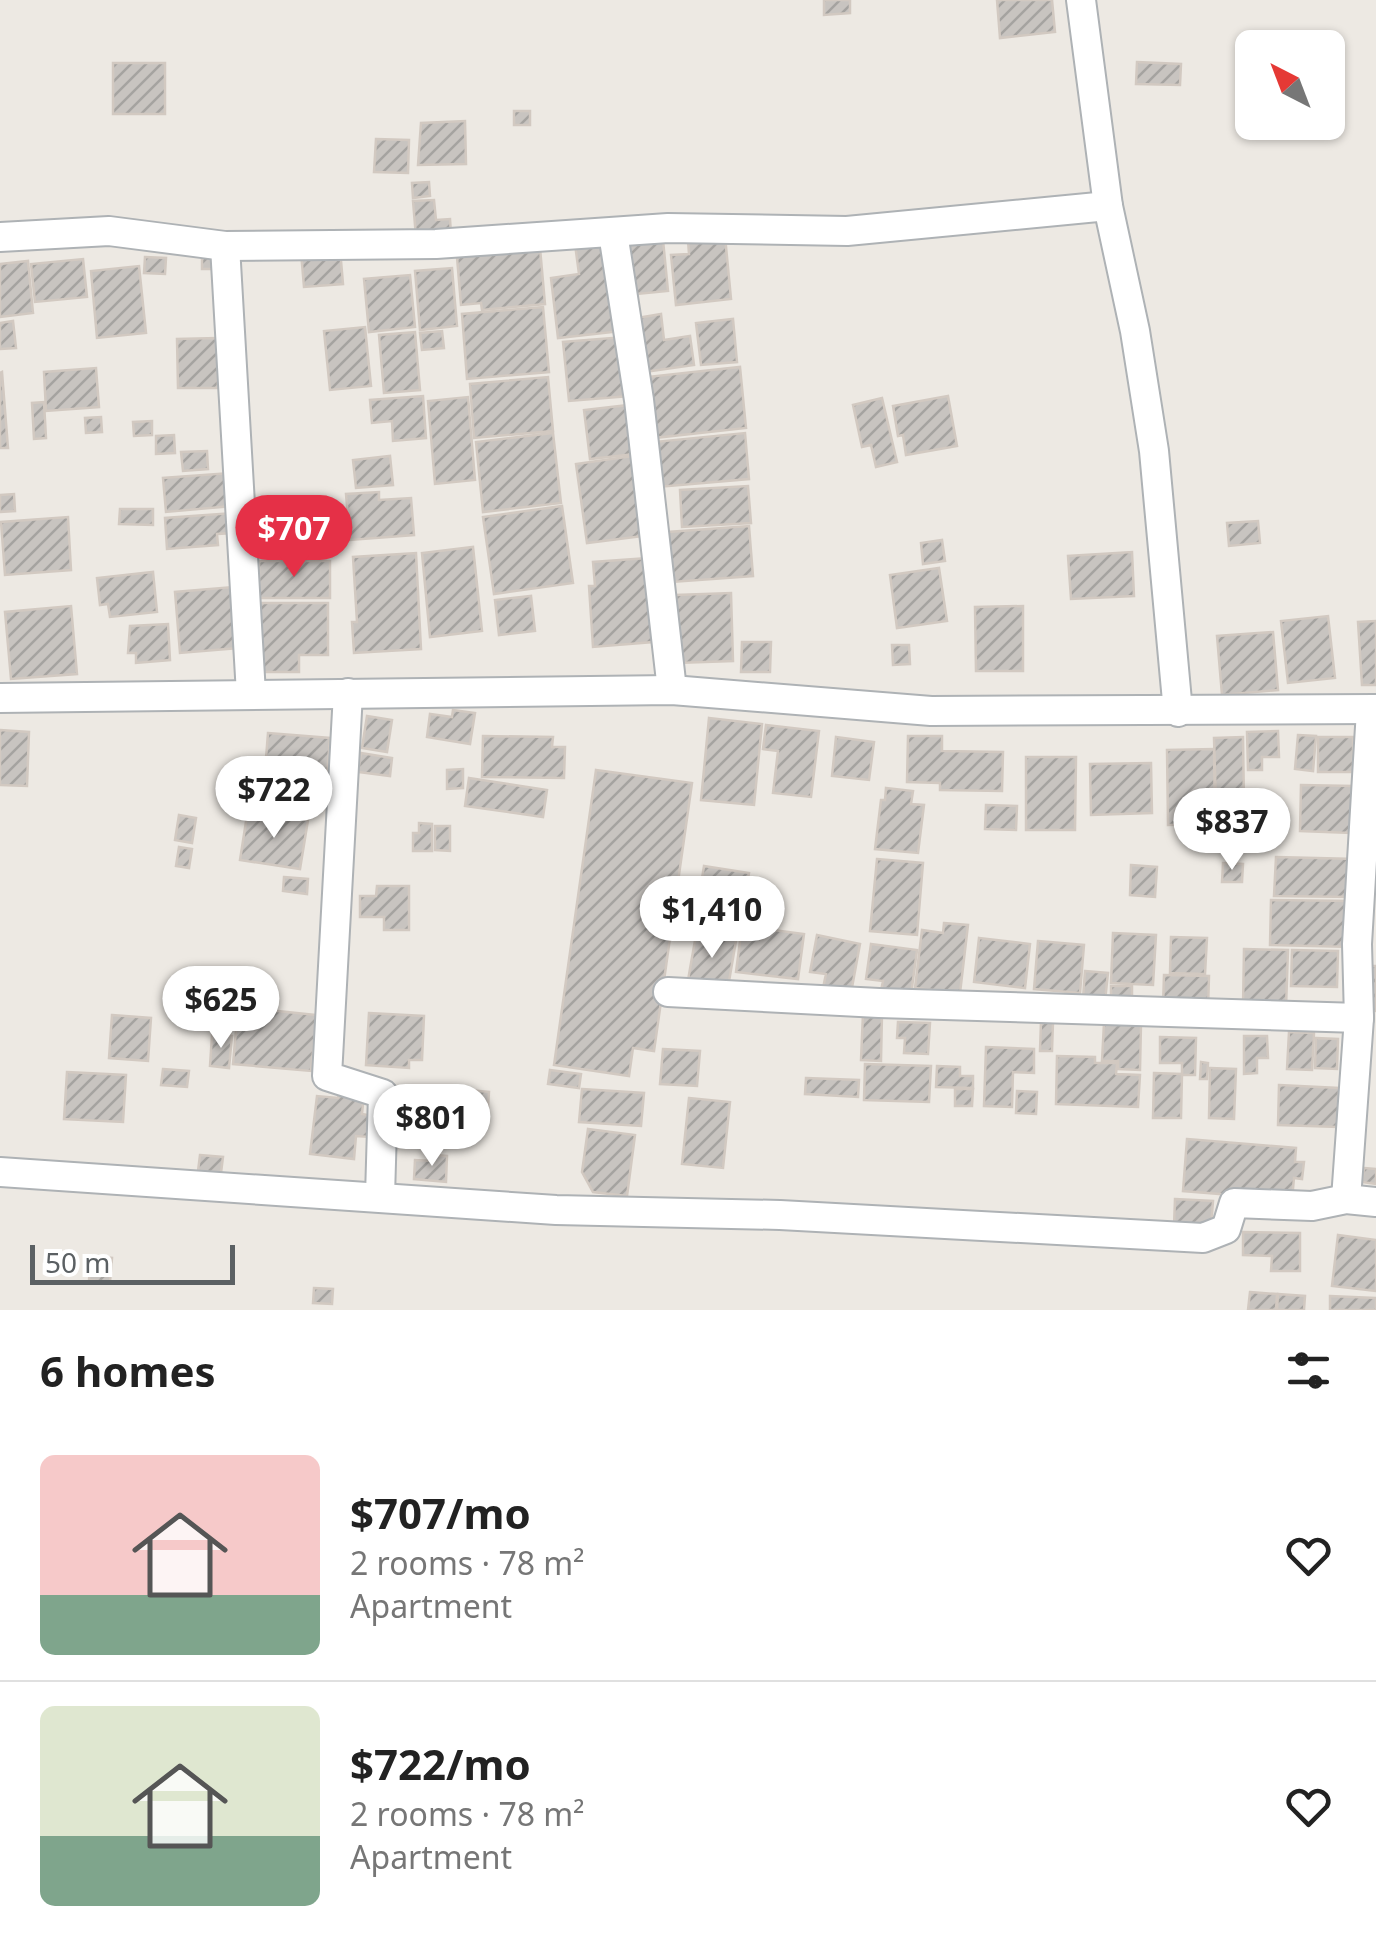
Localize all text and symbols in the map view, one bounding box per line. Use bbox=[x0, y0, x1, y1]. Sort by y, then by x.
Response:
north arrow bbox=[1235, 30, 1345, 140]
map controls bbox=[1235, 30, 1345, 140]
pin: $707 bbox=[235, 495, 353, 580]
text: $707 bbox=[257, 506, 331, 549]
pin: $722 bbox=[215, 756, 333, 841]
text: $722 bbox=[237, 767, 311, 810]
pin: $837 bbox=[1173, 788, 1291, 873]
text: $837 bbox=[1195, 799, 1269, 842]
pin: $1,410 bbox=[631, 876, 793, 961]
text: $1,410 bbox=[662, 887, 762, 930]
pin: $625 bbox=[162, 966, 280, 1051]
text: $625 bbox=[184, 977, 258, 1020]
pin: $801 bbox=[373, 1084, 491, 1169]
text: $801 bbox=[395, 1095, 469, 1138]
scale bar bbox=[30, 1240, 235, 1284]
text: 50 m bbox=[45, 1243, 111, 1281]
text: 6 homes bbox=[40, 1342, 216, 1399]
icon: filters bbox=[1281, 1343, 1336, 1398]
text: $707/mo bbox=[350, 1484, 531, 1541]
icon: home bbox=[120, 1495, 240, 1615]
icon: heart bbox=[1281, 1528, 1336, 1583]
text: 2 rooms · 78 m² bbox=[350, 1541, 584, 1584]
text: Apartment bbox=[350, 1584, 512, 1627]
text: $722/mo bbox=[350, 1735, 531, 1792]
icon: home bbox=[120, 1746, 240, 1866]
icon: heart bbox=[1281, 1779, 1336, 1834]
text: 2 rooms · 78 m² bbox=[350, 1792, 584, 1835]
text: Apartment bbox=[350, 1835, 512, 1878]

